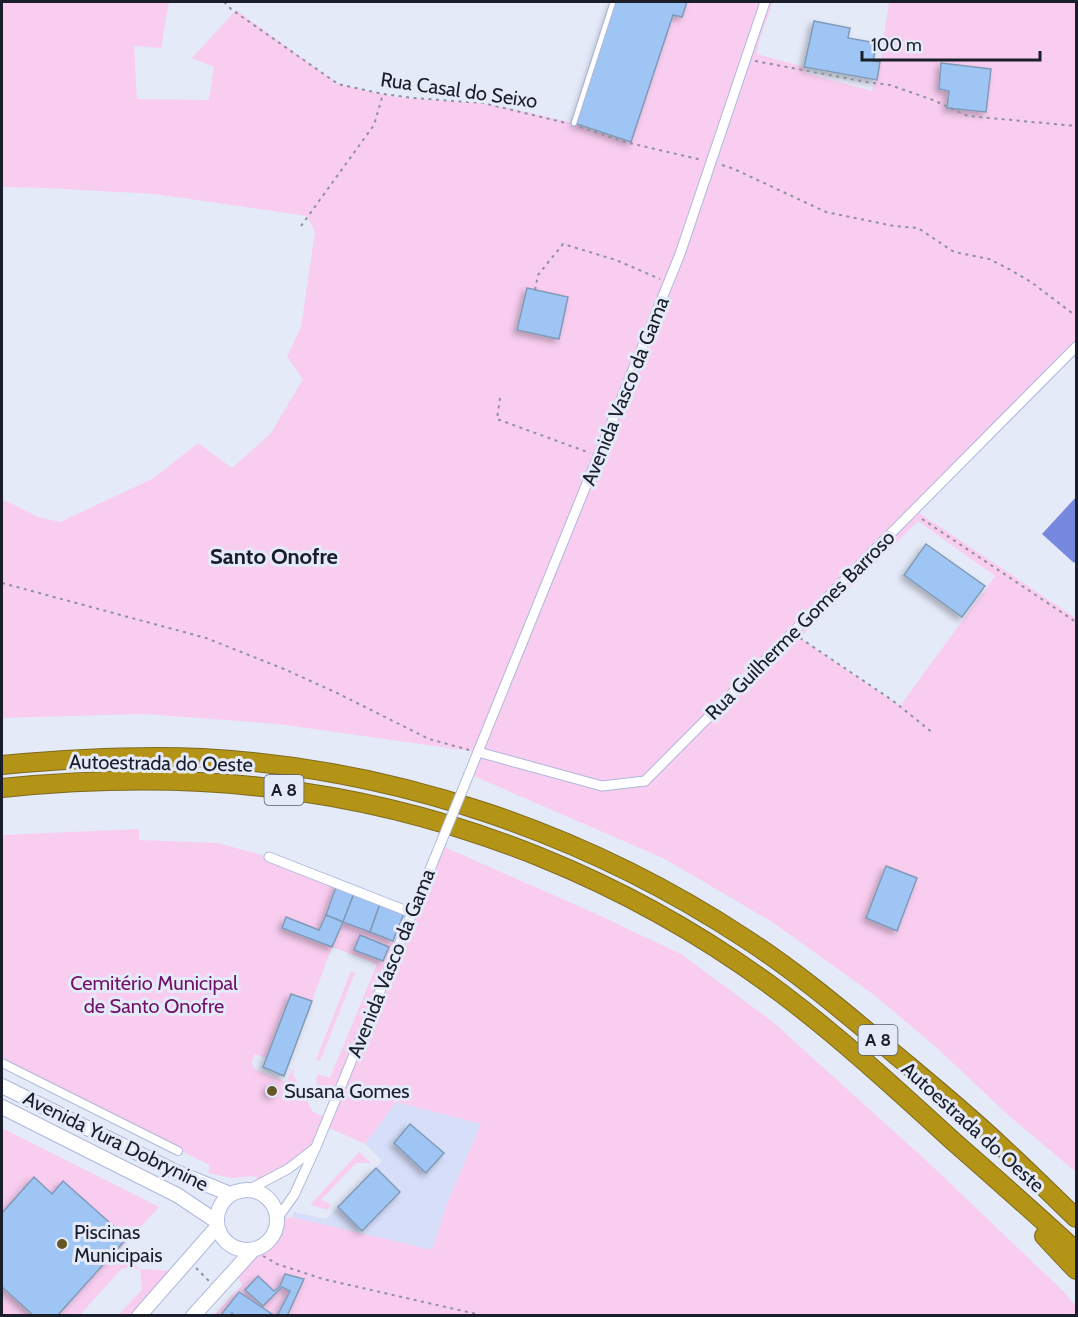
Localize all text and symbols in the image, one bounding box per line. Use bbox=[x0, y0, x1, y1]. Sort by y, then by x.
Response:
scale bar bbox=[862, 24, 1040, 62]
text: 100 m bbox=[871, 34, 922, 56]
street label: Rua Casal do Seixo bbox=[379, 67, 539, 113]
street label: Avenida Vasco da Gama bbox=[576, 293, 674, 489]
street label: Rua Guilherme Gomes Barroso bbox=[700, 525, 900, 725]
district label: Santo Onofre bbox=[210, 543, 338, 570]
street label: Autoestrada do Oeste bbox=[69, 749, 253, 777]
road number: A 8 bbox=[264, 775, 304, 805]
street label: Avenida Vasco da Gama bbox=[342, 865, 440, 1061]
park label: Cemitério Municipal de Santo Onofre bbox=[70, 971, 238, 1018]
road number: A 8 bbox=[858, 1025, 898, 1055]
street label: Autoestrada do Oeste bbox=[897, 1057, 1049, 1197]
place label: Susana Gomes bbox=[284, 1079, 410, 1103]
marker: Susana Gomes bbox=[265, 1084, 279, 1098]
street label: Avenida Yura Dobrynine bbox=[20, 1086, 212, 1196]
place label: Piscinas Municipais bbox=[74, 1220, 162, 1267]
marker: Piscinas Municipais bbox=[55, 1237, 69, 1251]

